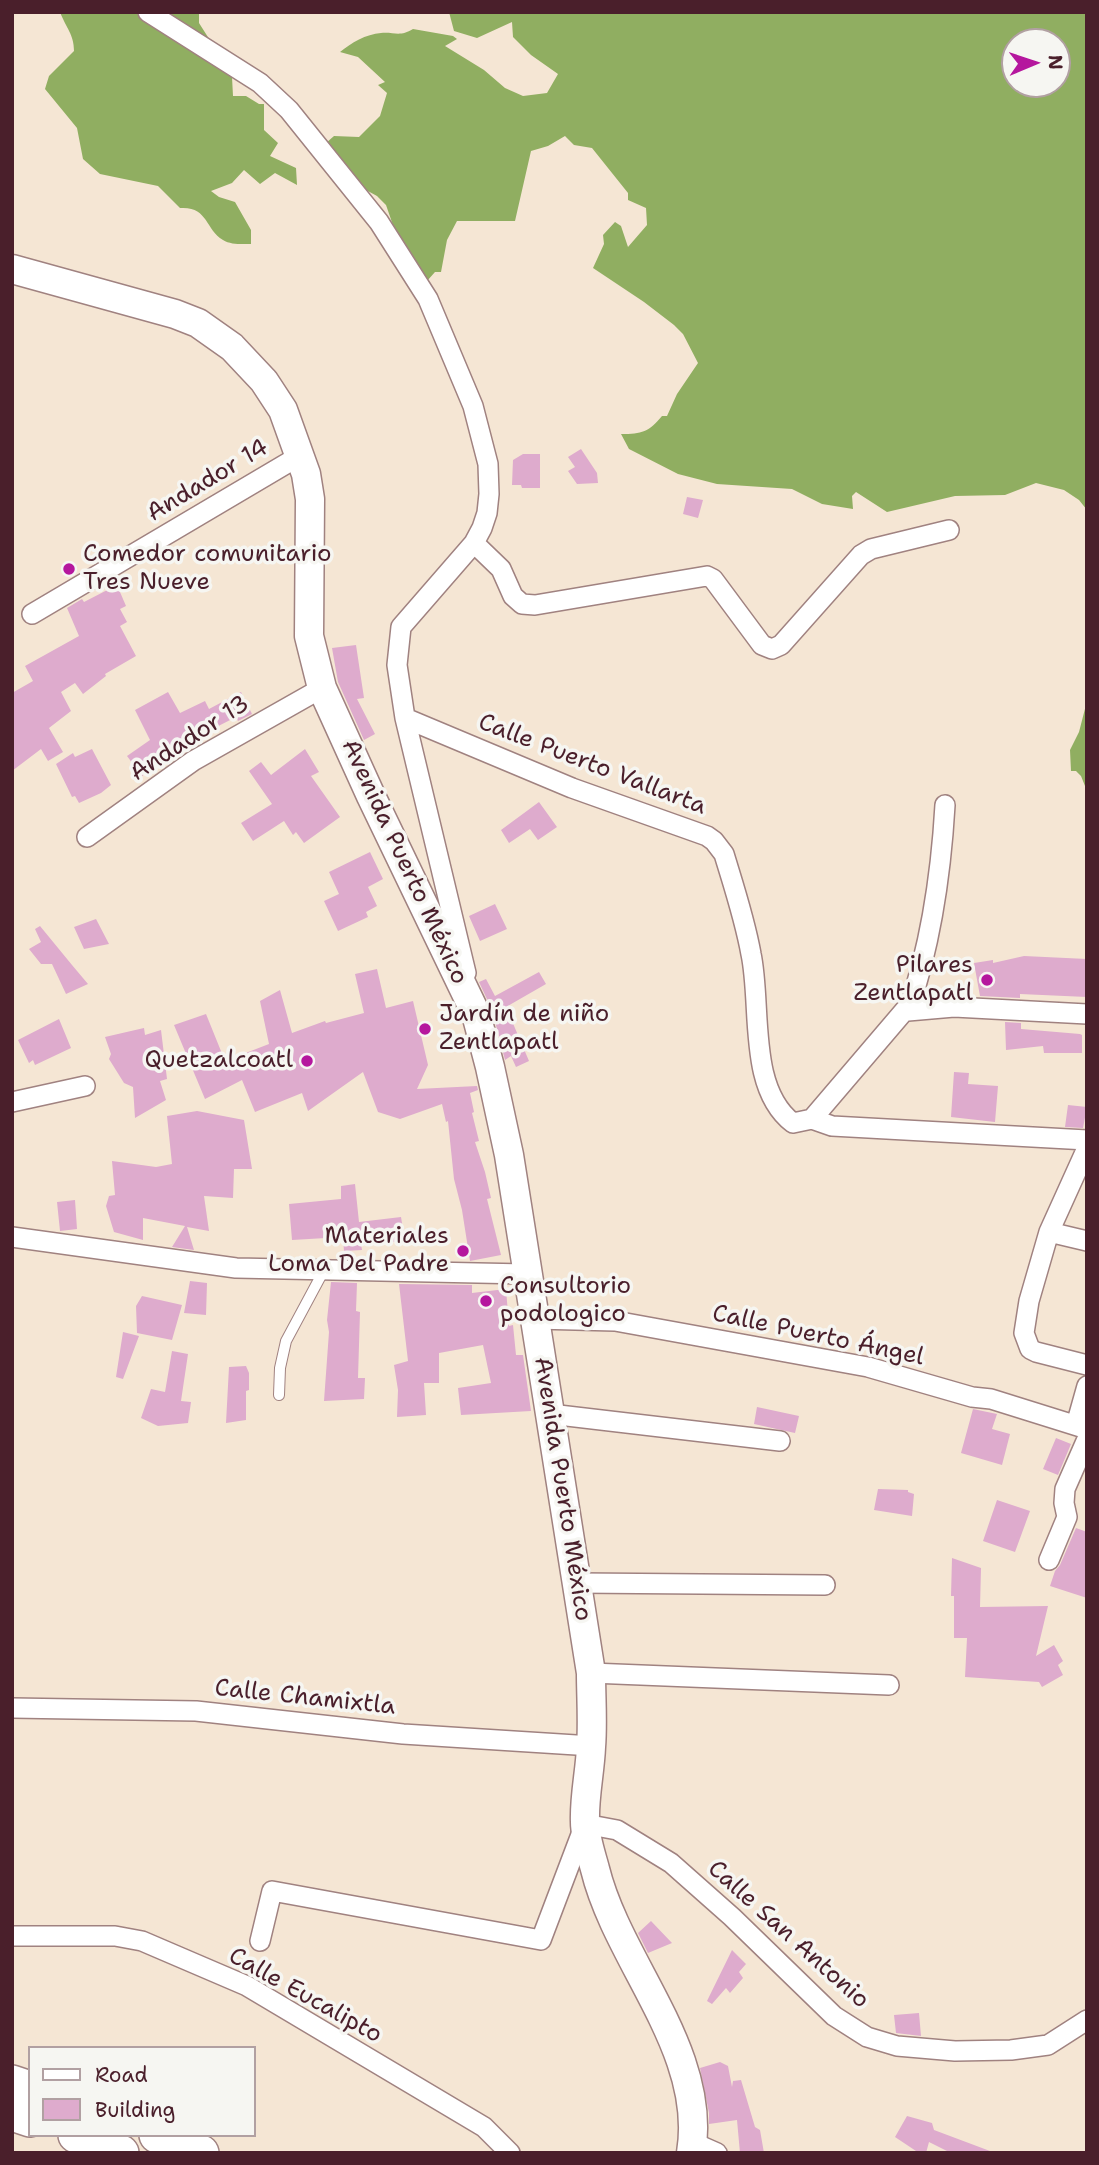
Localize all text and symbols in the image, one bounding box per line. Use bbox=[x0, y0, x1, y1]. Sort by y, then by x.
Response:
north arrow bbox=[1001, 28, 1071, 98]
text: N bbox=[1043, 54, 1068, 70]
street label: Andador 14 bbox=[142, 434, 274, 528]
place label: Comedor comunitario Tres Nueve bbox=[83, 541, 332, 597]
marker: Comedor comunitario Tres Nueve bbox=[61, 561, 77, 577]
street label: Andador 13 bbox=[125, 690, 255, 788]
street label: Calle Puerto Vallarta bbox=[474, 708, 710, 822]
street label: Avenida Puerto México bbox=[335, 735, 473, 989]
place label: Pilares Zentlapatl bbox=[854, 952, 973, 1008]
marker: Pilares Zentlapatl bbox=[979, 972, 995, 988]
place label: Jardín de niño Zentlapatl bbox=[439, 1001, 609, 1057]
marker: Jardín de niño Zentlapatl bbox=[417, 1021, 433, 1037]
place label: Quetzalcoatl bbox=[145, 1047, 293, 1075]
marker: Quetzalcoatl bbox=[299, 1053, 315, 1069]
place label: Materiales Loma Del Padre bbox=[268, 1223, 449, 1279]
marker: Materiales Loma Del Padre bbox=[455, 1243, 471, 1259]
place label: Consultorio podologico bbox=[500, 1273, 631, 1329]
marker: Consultorio podologico bbox=[478, 1293, 494, 1309]
street label: Calle Puerto Ángel bbox=[710, 1300, 926, 1372]
street label: Avenida Puerto México bbox=[527, 1355, 597, 1623]
street label: Calle Chamixtla bbox=[213, 1674, 397, 1722]
street label: Calle San Antonio bbox=[701, 1855, 875, 2015]
street label: Calle Eucalipto bbox=[223, 1942, 387, 2050]
legend bbox=[28, 2046, 256, 2137]
text: Road bbox=[95, 2061, 148, 2089]
text: Building bbox=[95, 2096, 175, 2124]

